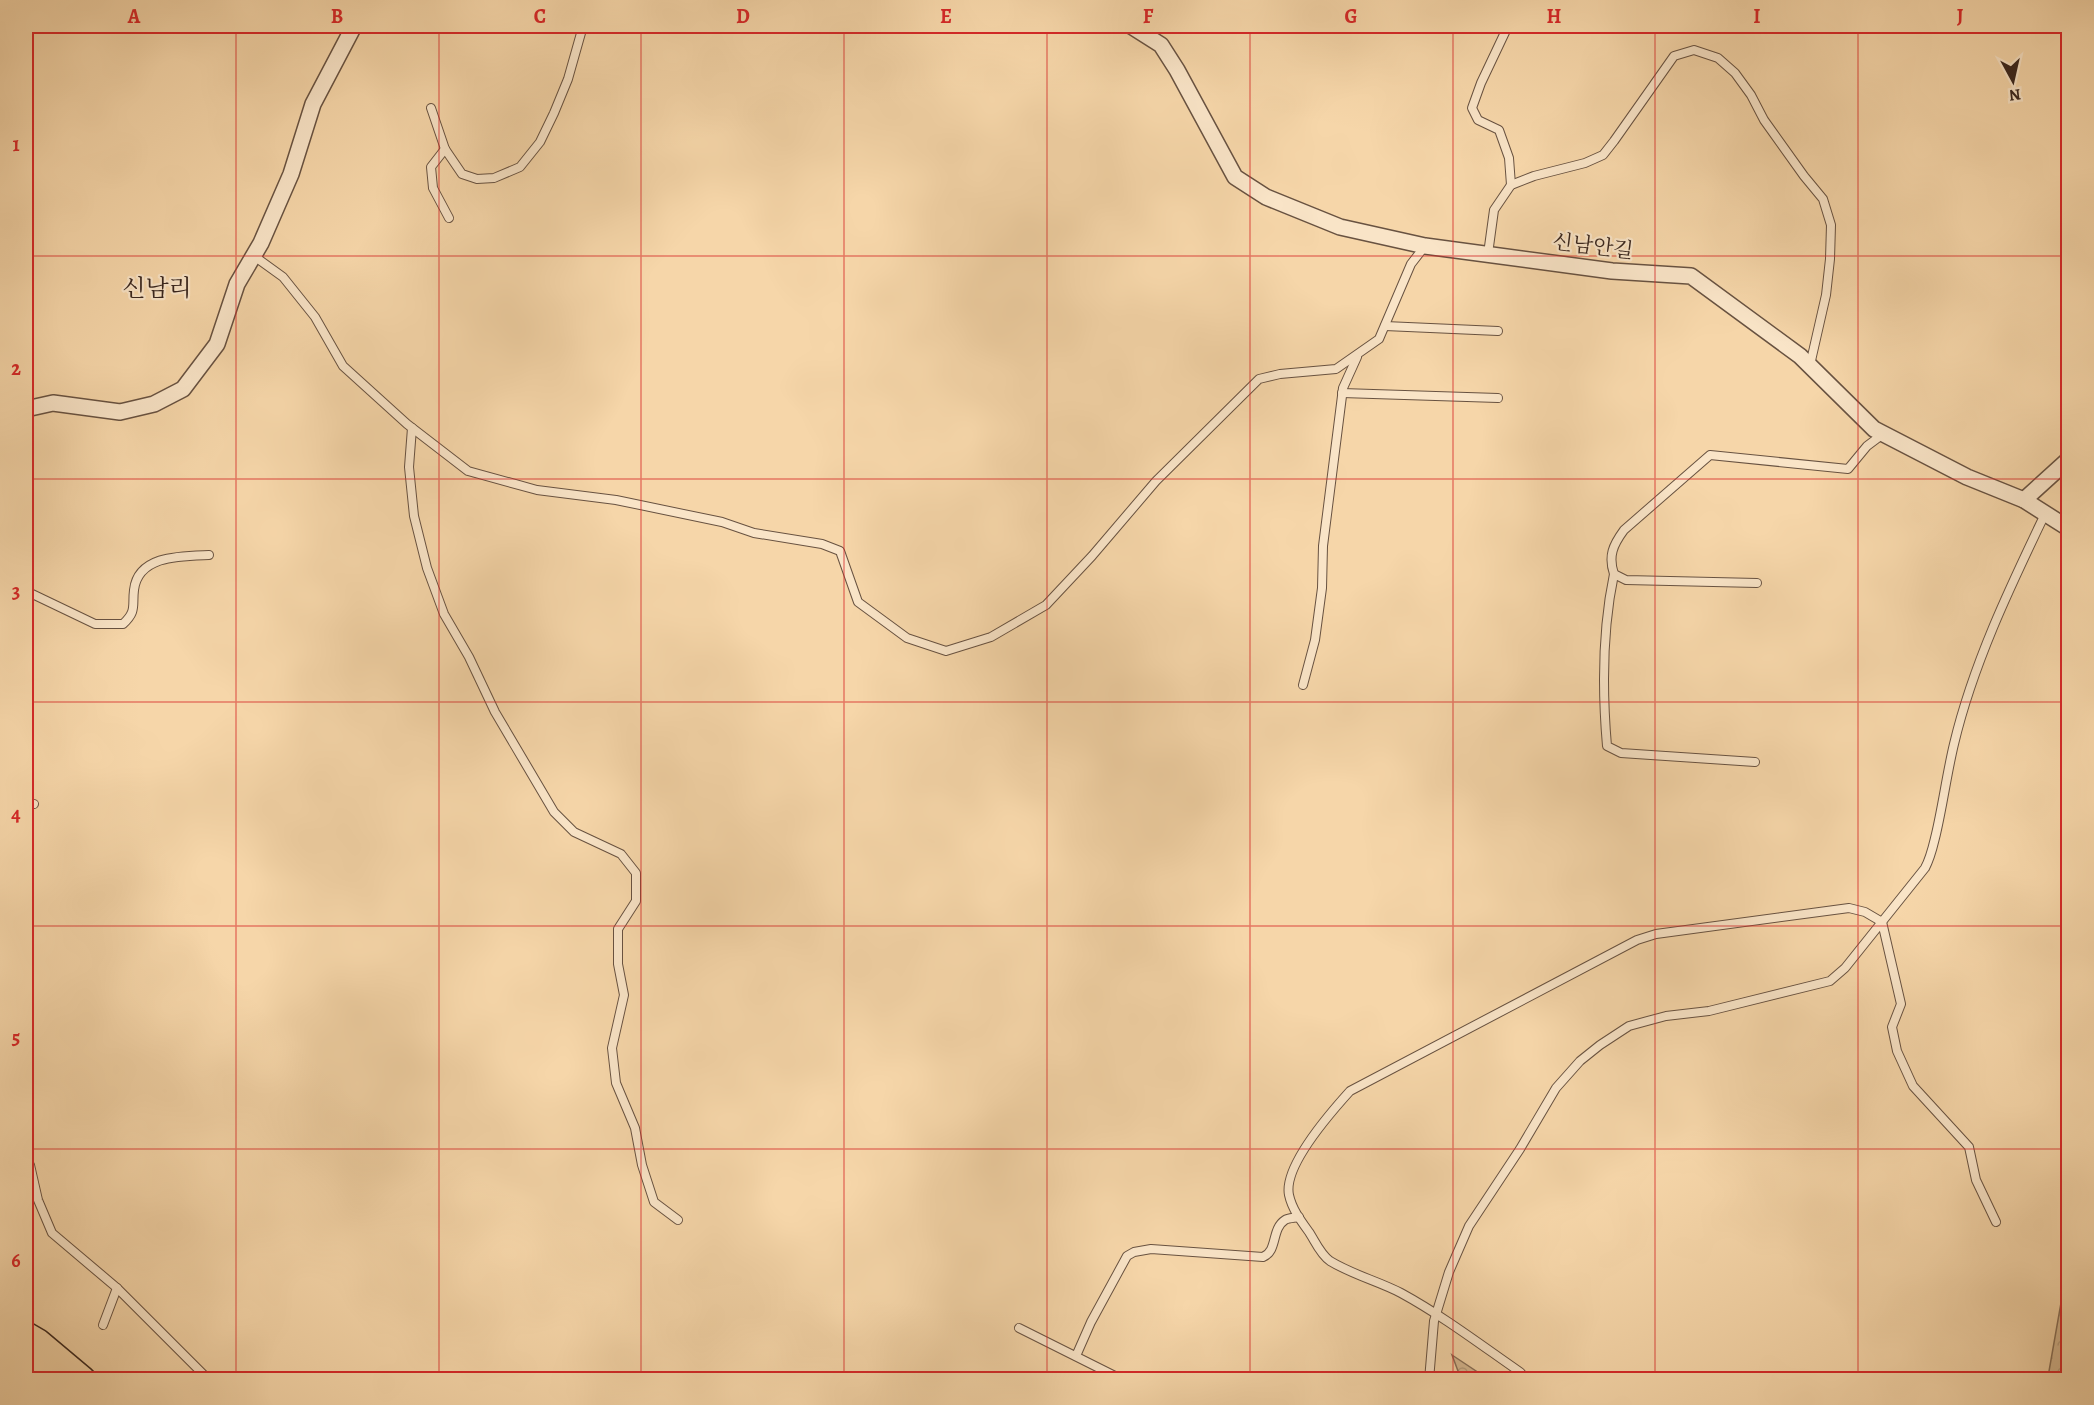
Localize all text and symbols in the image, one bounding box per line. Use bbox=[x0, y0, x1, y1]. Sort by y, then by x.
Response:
text: A bbox=[127, 3, 141, 30]
text: B bbox=[331, 3, 343, 30]
text: C bbox=[534, 3, 546, 30]
text: D bbox=[736, 3, 750, 30]
text: E bbox=[940, 3, 952, 30]
text: F bbox=[1143, 3, 1154, 30]
text: G bbox=[1344, 3, 1358, 30]
text: H bbox=[1547, 3, 1562, 30]
text: I bbox=[1753, 3, 1761, 30]
text: J bbox=[1957, 3, 1964, 30]
north arrow bbox=[1983, 51, 2043, 111]
text: N bbox=[2007, 83, 2022, 107]
text: 1 bbox=[12, 131, 20, 158]
street label: 신남안길 bbox=[1551, 227, 1635, 265]
district label: 신남리 bbox=[122, 272, 192, 304]
text: 2 bbox=[11, 355, 21, 382]
text: 3 bbox=[12, 578, 20, 605]
text: 4 bbox=[11, 801, 21, 828]
text: 5 bbox=[12, 1024, 20, 1051]
text: 6 bbox=[11, 1247, 21, 1274]

